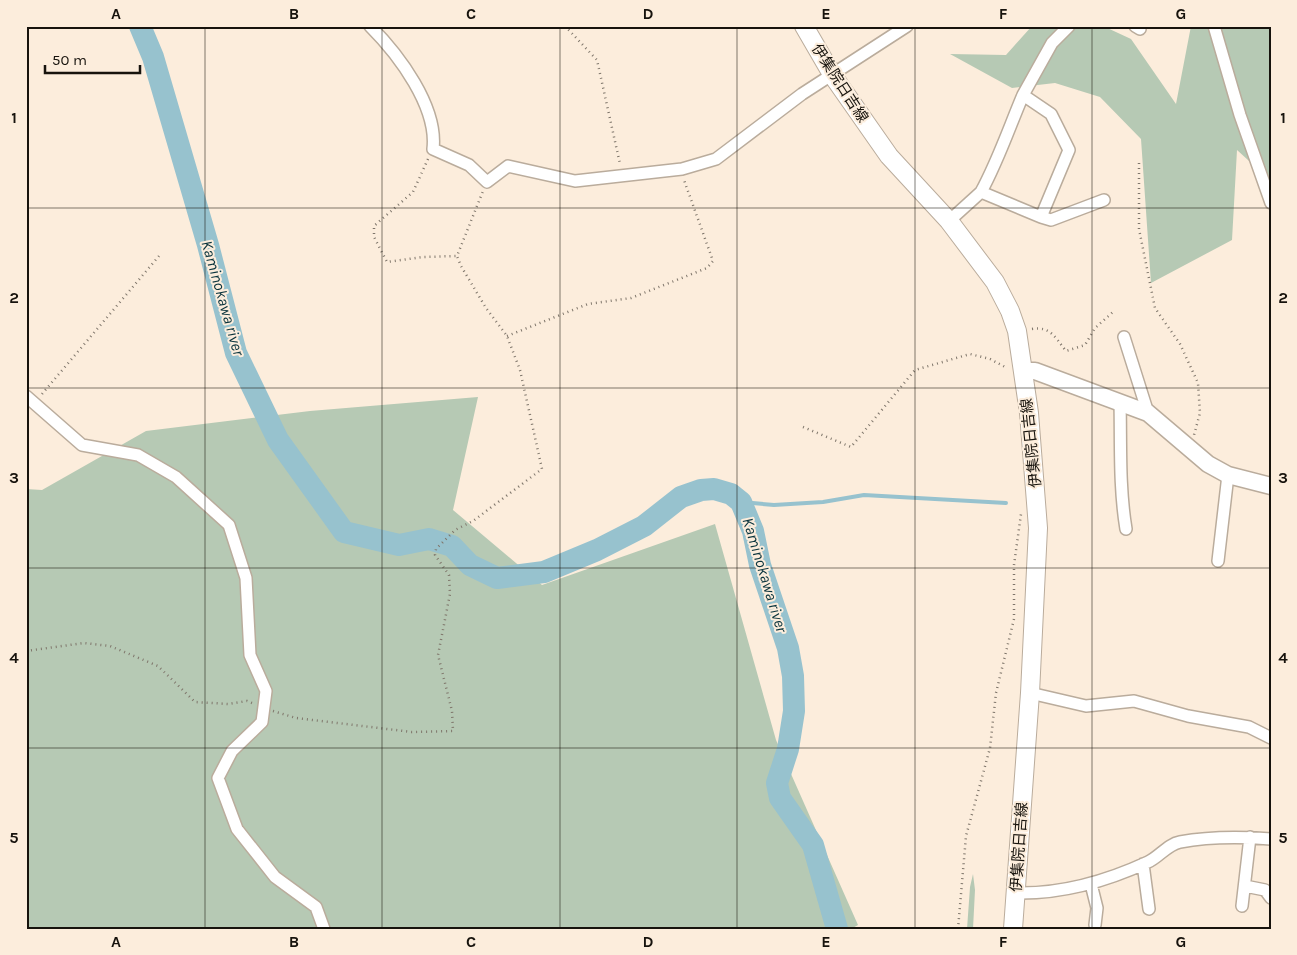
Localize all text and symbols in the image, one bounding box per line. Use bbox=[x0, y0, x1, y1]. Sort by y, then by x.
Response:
text: A bbox=[111, 4, 121, 23]
text: B bbox=[289, 4, 299, 23]
text: C bbox=[466, 4, 476, 23]
text: D bbox=[643, 4, 654, 23]
text: E bbox=[821, 4, 831, 23]
text: F bbox=[999, 4, 1008, 23]
text: G bbox=[1176, 4, 1186, 23]
street label: 伊集院日吉線 bbox=[808, 40, 872, 126]
scale bar bbox=[45, 42, 140, 74]
text: 50 m bbox=[52, 51, 87, 69]
text: 1 bbox=[11, 108, 17, 127]
text: 1 bbox=[1280, 108, 1286, 127]
water label: Kaminokawa river bbox=[197, 238, 249, 358]
text: 2 bbox=[9, 288, 19, 307]
text: 2 bbox=[1278, 288, 1288, 307]
street label: 伊集院日吉線 bbox=[1017, 397, 1045, 489]
text: 3 bbox=[9, 468, 19, 487]
text: 3 bbox=[1278, 468, 1288, 487]
water label: Kaminokawa river bbox=[738, 515, 792, 635]
text: 4 bbox=[9, 648, 19, 667]
text: 4 bbox=[1278, 648, 1288, 667]
street label: 伊集院日吉線 bbox=[1007, 801, 1031, 893]
text: 5 bbox=[9, 828, 19, 847]
text: 5 bbox=[1278, 828, 1288, 847]
text: A bbox=[111, 932, 121, 951]
text: B bbox=[289, 932, 299, 951]
text: C bbox=[466, 932, 476, 951]
text: D bbox=[643, 932, 654, 951]
text: E bbox=[821, 932, 831, 951]
text: F bbox=[999, 932, 1008, 951]
text: G bbox=[1176, 932, 1186, 951]

